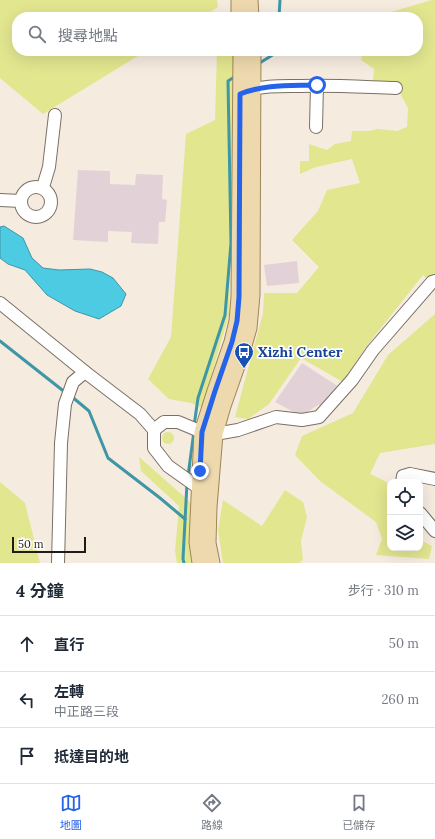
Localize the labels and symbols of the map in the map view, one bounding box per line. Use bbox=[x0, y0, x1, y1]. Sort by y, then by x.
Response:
route start bbox=[308, 76, 326, 94]
bus stop icon: Xizhi Center bbox=[233, 341, 255, 369]
place label: Xizhi Center bbox=[258, 343, 343, 361]
route end bbox=[191, 462, 209, 480]
scale bar bbox=[12, 535, 86, 554]

